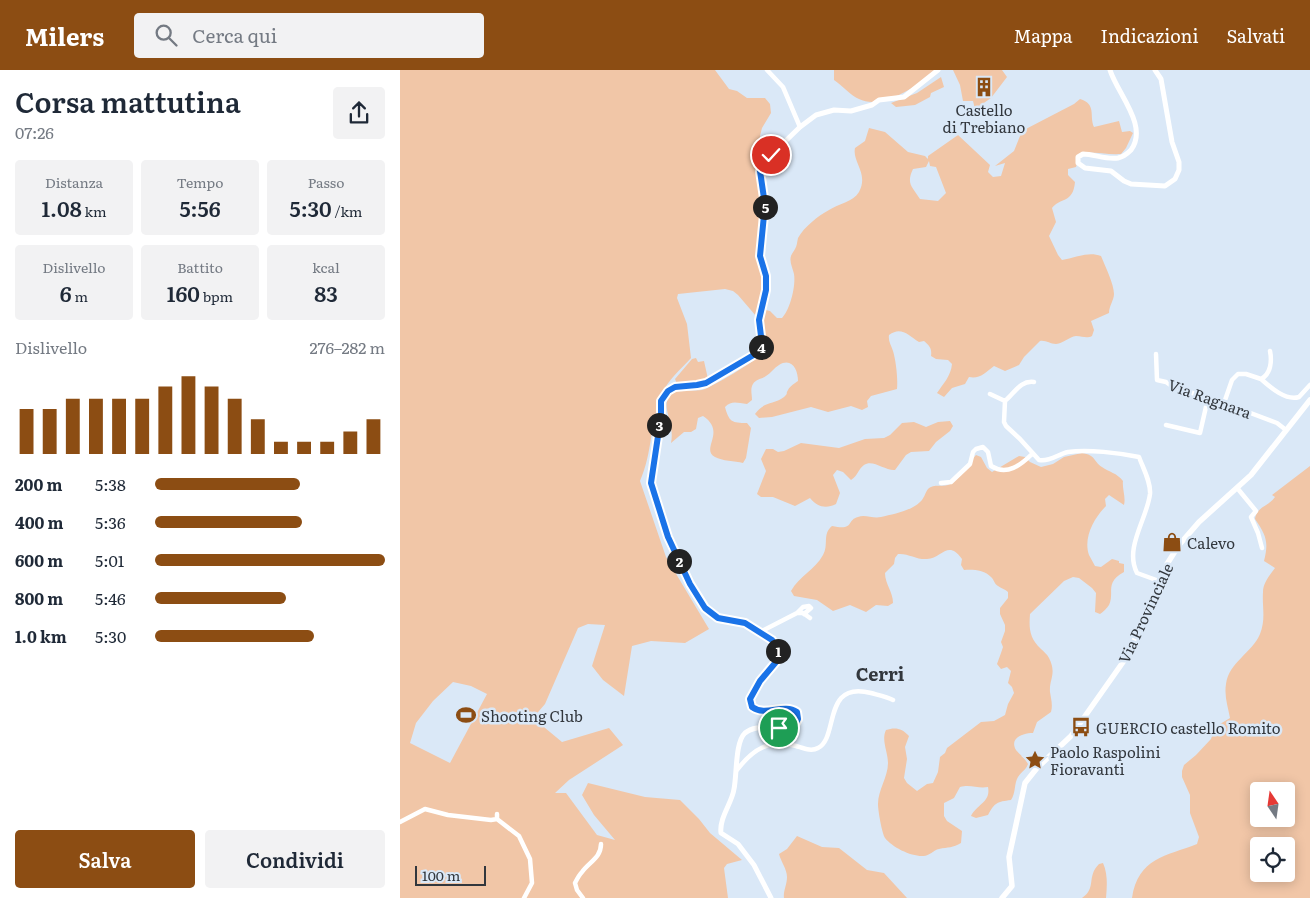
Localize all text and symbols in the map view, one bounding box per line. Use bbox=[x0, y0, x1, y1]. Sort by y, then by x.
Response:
search box bbox=[134, 13, 484, 58]
text: Milers bbox=[25, 18, 104, 53]
icon: search bbox=[152, 21, 180, 49]
text: Cerca qui bbox=[192, 21, 277, 49]
text: Mappa bbox=[1014, 22, 1073, 49]
text: Indicazioni bbox=[1101, 22, 1198, 49]
text: Salvati bbox=[1226, 22, 1285, 49]
building icon: Castello di Trebiano bbox=[973, 76, 995, 98]
text: Corsa mattutina bbox=[15, 80, 241, 122]
button: share bbox=[333, 87, 385, 139]
place label: Castello di Trebiano bbox=[943, 98, 1026, 138]
text: 07:26 bbox=[15, 120, 54, 144]
pin bbox=[750, 134, 792, 176]
icon: check bbox=[757, 141, 785, 169]
text: Distanza bbox=[45, 172, 103, 192]
text: Tempo bbox=[177, 172, 223, 192]
text: Passo bbox=[308, 172, 344, 192]
text: 1.08 bbox=[41, 192, 82, 223]
text: 5:56 bbox=[179, 192, 221, 223]
text: 5:30 bbox=[290, 192, 332, 223]
pin: 5 bbox=[752, 194, 778, 220]
text: 5 bbox=[762, 197, 769, 217]
text: km bbox=[82, 201, 107, 221]
text: /km bbox=[332, 201, 362, 221]
text: Dislivello bbox=[42, 257, 106, 277]
text: Battito bbox=[177, 257, 223, 277]
text: kcal bbox=[312, 257, 340, 277]
text: 6 bbox=[60, 277, 72, 308]
text: 160 bbox=[167, 277, 200, 308]
text: 83 bbox=[314, 277, 338, 308]
text: m bbox=[72, 286, 88, 306]
text: bpm bbox=[200, 286, 233, 306]
pin: 4 bbox=[748, 334, 774, 360]
text: Dislivello bbox=[15, 335, 87, 359]
text: 276–282 m bbox=[309, 335, 385, 359]
text: 4 bbox=[757, 337, 766, 357]
street label: Via Ragnara bbox=[1165, 372, 1256, 424]
pin: 3 bbox=[646, 412, 672, 438]
text: 3 bbox=[656, 415, 663, 435]
text: 200 m bbox=[15, 472, 62, 496]
text: 5:38 bbox=[95, 472, 126, 496]
text: 400 m bbox=[15, 510, 64, 534]
text: 5:36 bbox=[95, 510, 126, 534]
shop icon: Calevo bbox=[1161, 531, 1183, 553]
place label: Calevo bbox=[1187, 531, 1235, 554]
text: 600 m bbox=[15, 548, 63, 572]
text: 5:01 bbox=[95, 548, 124, 572]
pin: 2 bbox=[666, 548, 692, 574]
text: 2 bbox=[676, 551, 683, 571]
street label: Via Provinciale bbox=[1112, 559, 1178, 667]
text: 800 m bbox=[15, 586, 63, 610]
text: 5:46 bbox=[95, 586, 126, 610]
text: 1.0 km bbox=[15, 624, 67, 648]
text: 5:30 bbox=[95, 624, 126, 648]
pin: 1 bbox=[766, 638, 790, 664]
text: 1 bbox=[776, 641, 781, 661]
district label: Cerri bbox=[856, 660, 905, 687]
sports icon: Shooting Club bbox=[455, 704, 477, 726]
place label: Shooting Club bbox=[481, 704, 583, 727]
pin bbox=[758, 707, 800, 749]
icon: arrive bbox=[765, 714, 793, 742]
bus stop icon: GUERCIO castello Romito bbox=[1070, 716, 1092, 738]
place label: GUERCIO castello Romito bbox=[1096, 716, 1281, 739]
place label: Paolo Raspolini Fioravanti bbox=[1050, 740, 1160, 780]
place icon: Paolo Raspolini Fioravanti bbox=[1024, 749, 1046, 771]
north arrow bbox=[1250, 782, 1295, 828]
map controls bbox=[1250, 782, 1295, 882]
button: Salva bbox=[15, 830, 195, 888]
button: Condividi bbox=[205, 830, 385, 888]
button: locate bbox=[1250, 837, 1295, 882]
scale bar bbox=[415, 863, 486, 886]
text: 100 m bbox=[422, 865, 460, 885]

